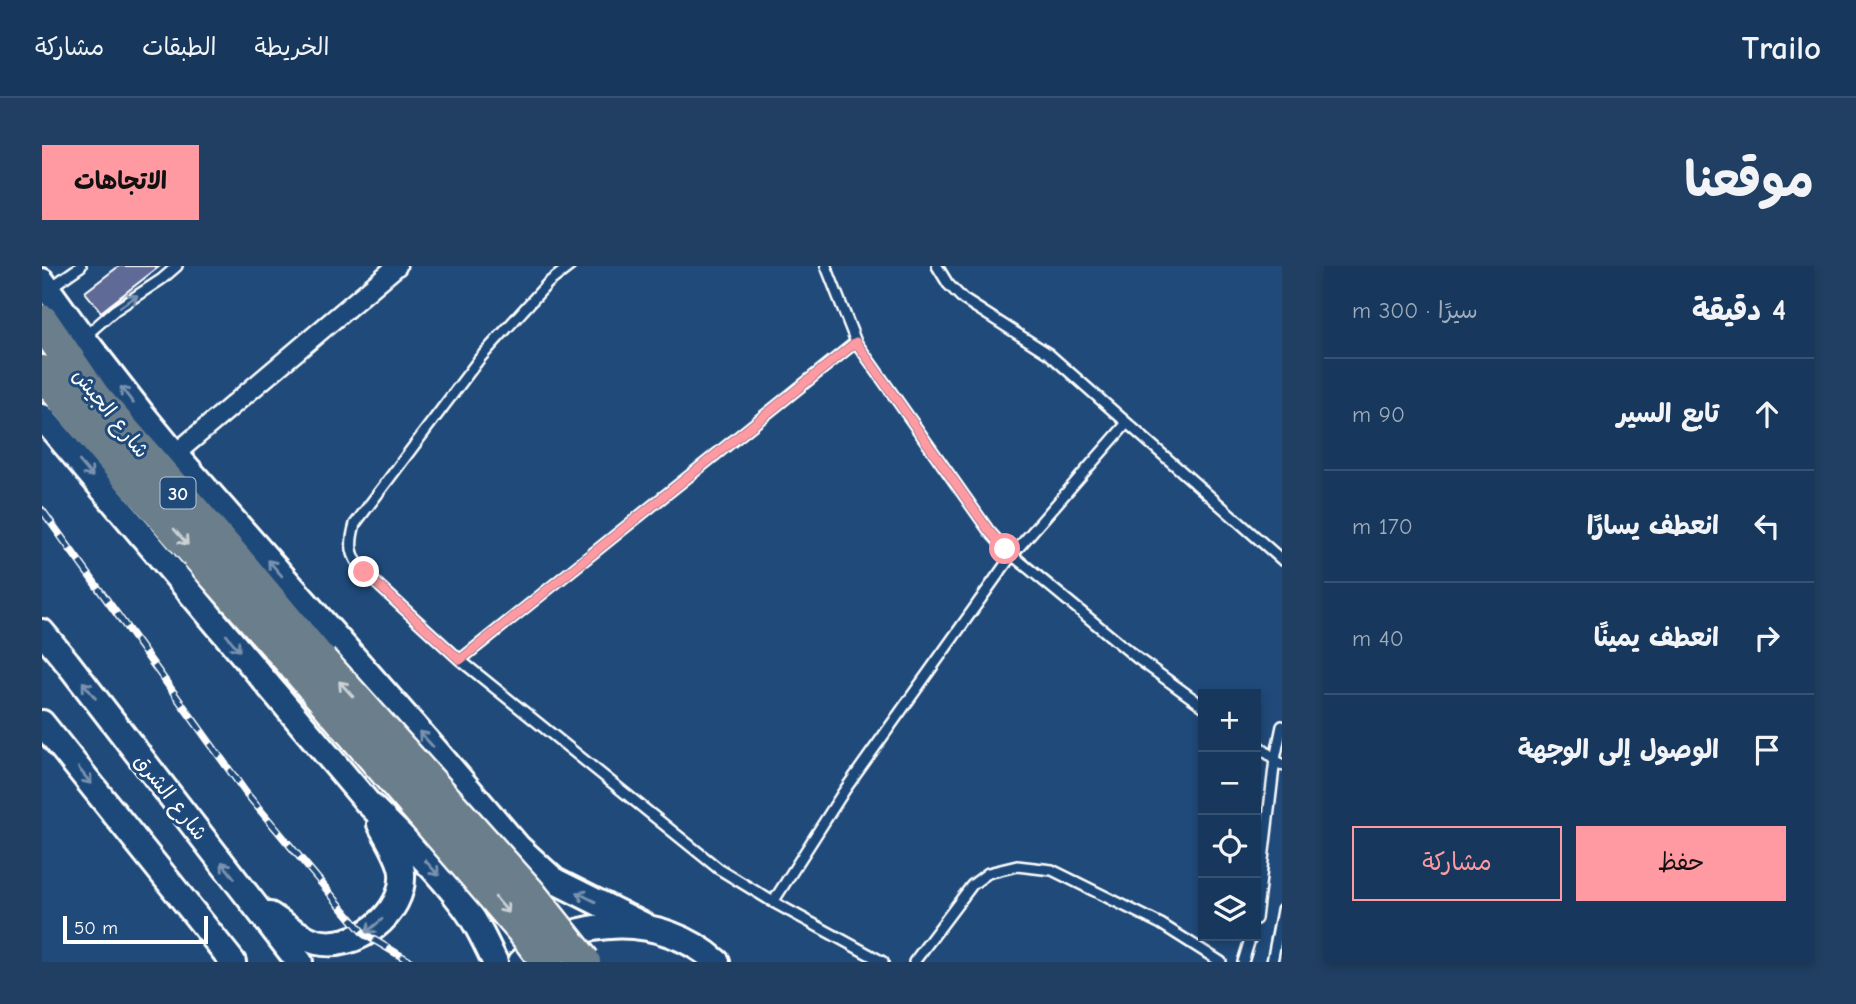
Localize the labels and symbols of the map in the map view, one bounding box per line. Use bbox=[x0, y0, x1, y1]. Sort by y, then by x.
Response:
one-way arrow bbox=[119, 294, 138, 308]
street label: شارع الجيش bbox=[65, 364, 154, 464]
one-way arrow bbox=[120, 387, 135, 405]
one-way arrow bbox=[78, 460, 94, 478]
road number: 30 bbox=[160, 478, 196, 509]
one-way arrow bbox=[173, 527, 189, 545]
route start bbox=[989, 533, 1020, 564]
route end bbox=[348, 556, 379, 587]
one-way arrow bbox=[267, 560, 283, 578]
one-way arrow bbox=[225, 634, 240, 652]
one-way arrow bbox=[338, 680, 354, 698]
one-way arrow bbox=[81, 681, 96, 699]
one-way arrow bbox=[418, 730, 434, 748]
street label: شارع الشرق bbox=[127, 749, 212, 847]
one-way arrow bbox=[77, 766, 92, 784]
one-way arrow bbox=[424, 859, 440, 877]
one-way arrow bbox=[220, 861, 235, 879]
one-way arrow bbox=[576, 890, 597, 903]
one-way arrow bbox=[494, 896, 510, 914]
scale bar bbox=[63, 913, 208, 945]
one-way arrow bbox=[366, 918, 384, 934]

